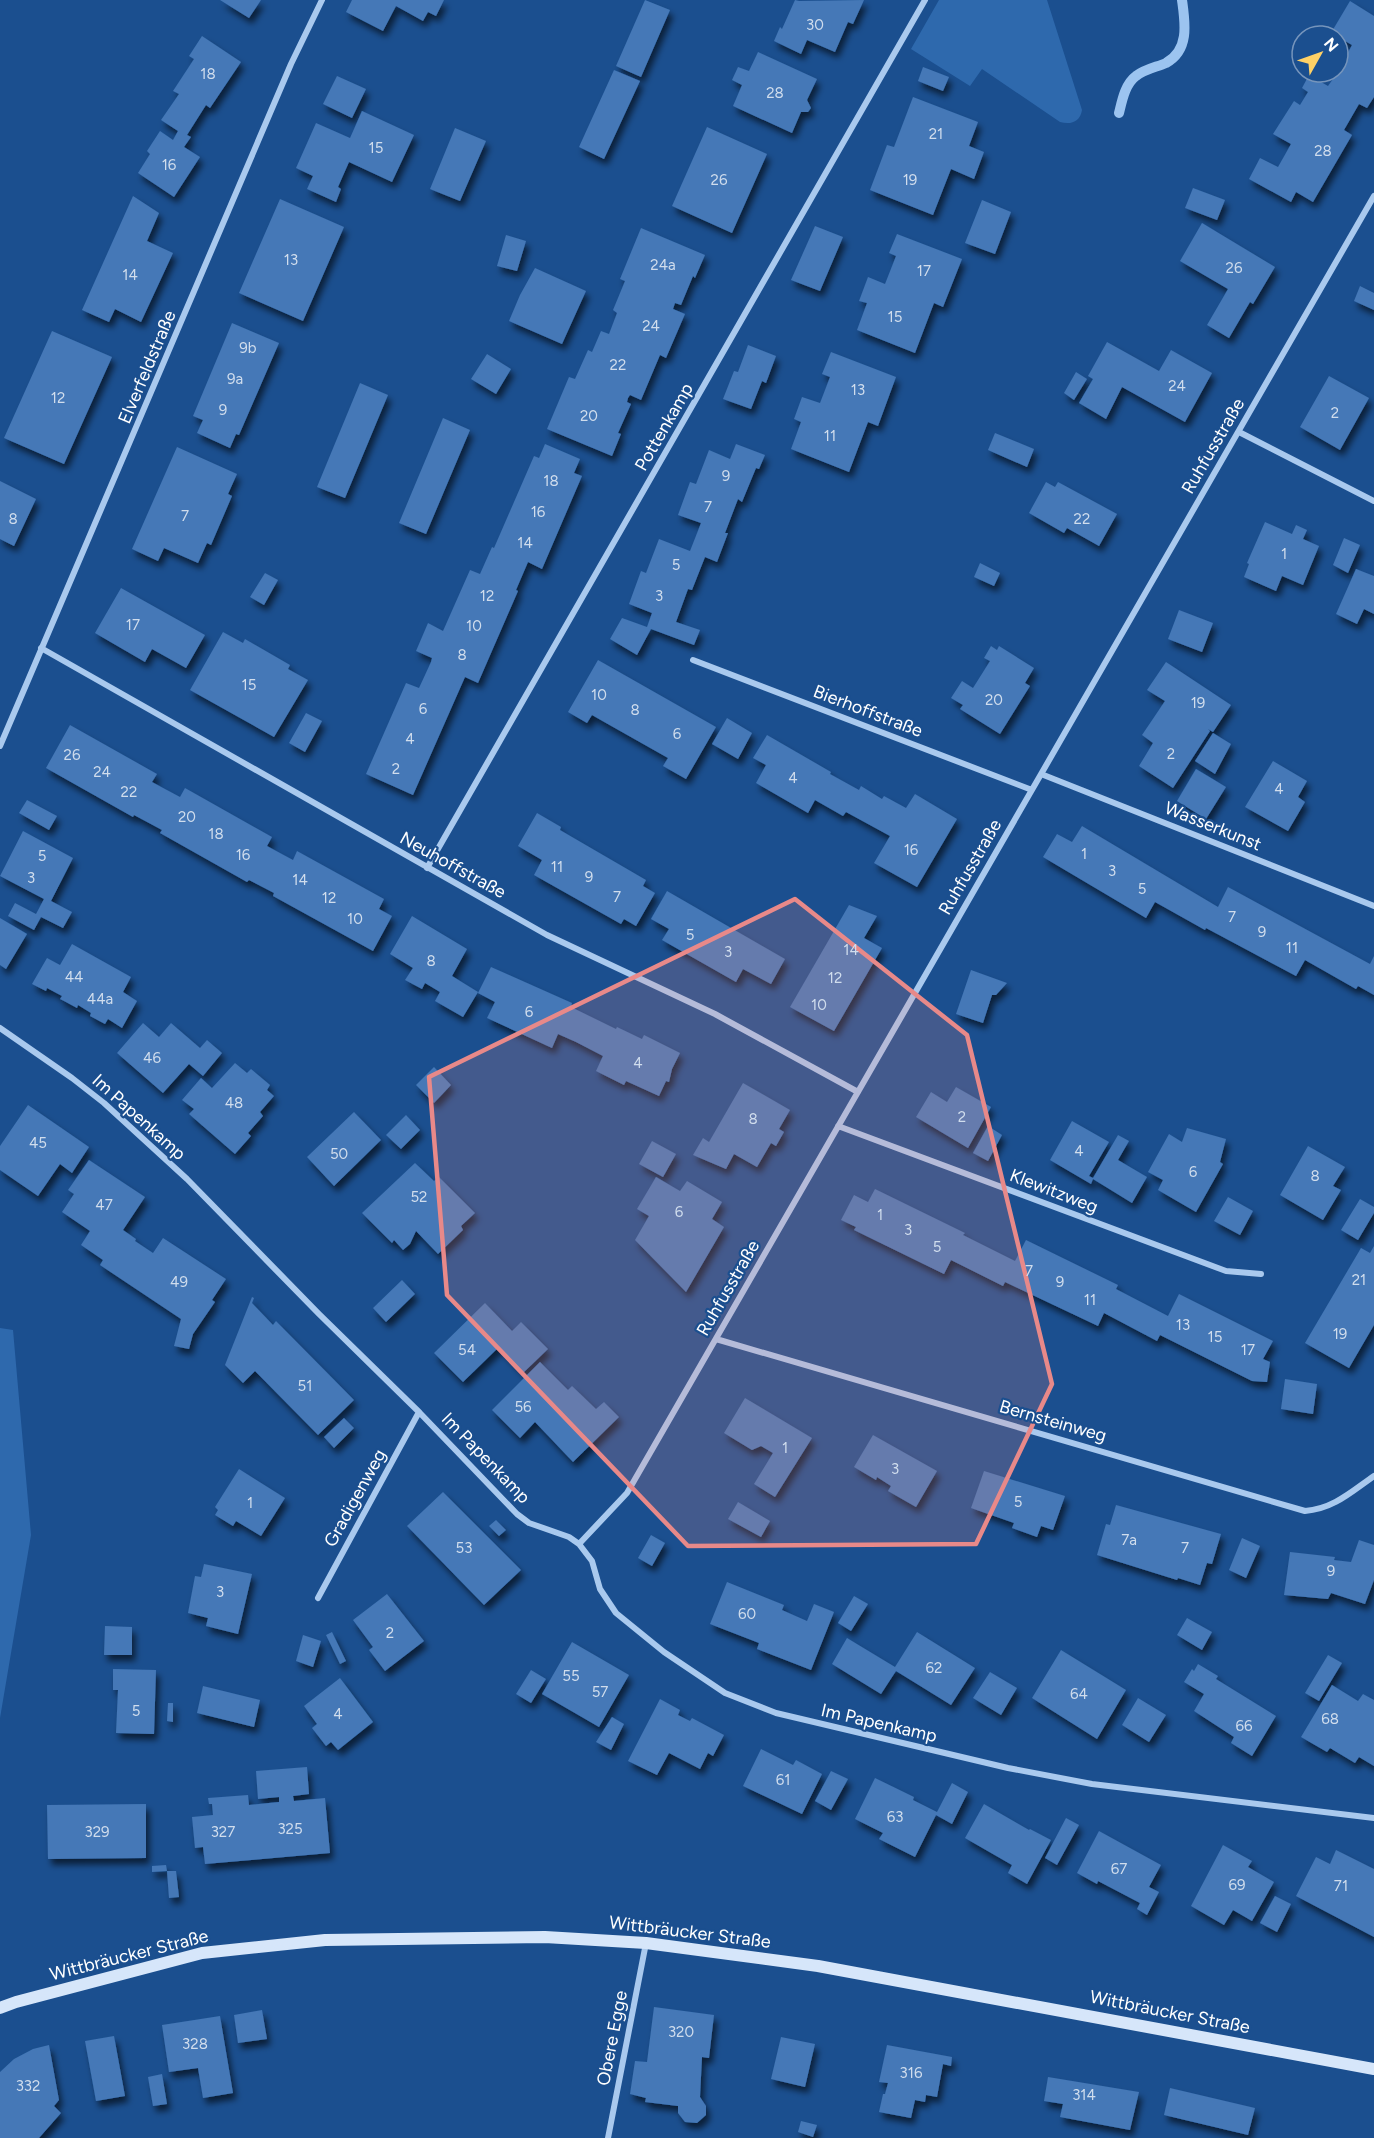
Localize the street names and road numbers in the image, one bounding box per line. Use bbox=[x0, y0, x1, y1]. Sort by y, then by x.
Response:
street label: Elverfeldstraße bbox=[113, 307, 181, 427]
street label: Pottenkamp bbox=[630, 379, 698, 475]
street label: Ruhfusstraße bbox=[1177, 394, 1249, 498]
street label: Bierhoffstraße bbox=[810, 680, 926, 742]
street label: Wasserkunst bbox=[1161, 797, 1265, 855]
street label: Ruhfusstraße bbox=[934, 815, 1006, 919]
street label: Neuhoffstraße bbox=[396, 827, 510, 903]
street label: Im Papenkamp bbox=[88, 1069, 190, 1165]
street label: Klewitzweg bbox=[1007, 1164, 1101, 1218]
street label: Ruhfusstraße bbox=[692, 1236, 764, 1340]
street label: Bernsteinweg bbox=[997, 1395, 1109, 1447]
street label: Im Papenkamp bbox=[437, 1408, 535, 1508]
street label: Gradigenweg bbox=[319, 1445, 391, 1551]
street label: Im Papenkamp bbox=[819, 1699, 939, 1747]
street label: Wittbräucker Straße bbox=[608, 1911, 772, 1953]
street label: Wittbräucker Straße bbox=[47, 1925, 211, 1985]
street label: Wittbräucker Straße bbox=[1088, 1986, 1252, 2038]
street label: Obere Egge bbox=[592, 1988, 632, 2087]

